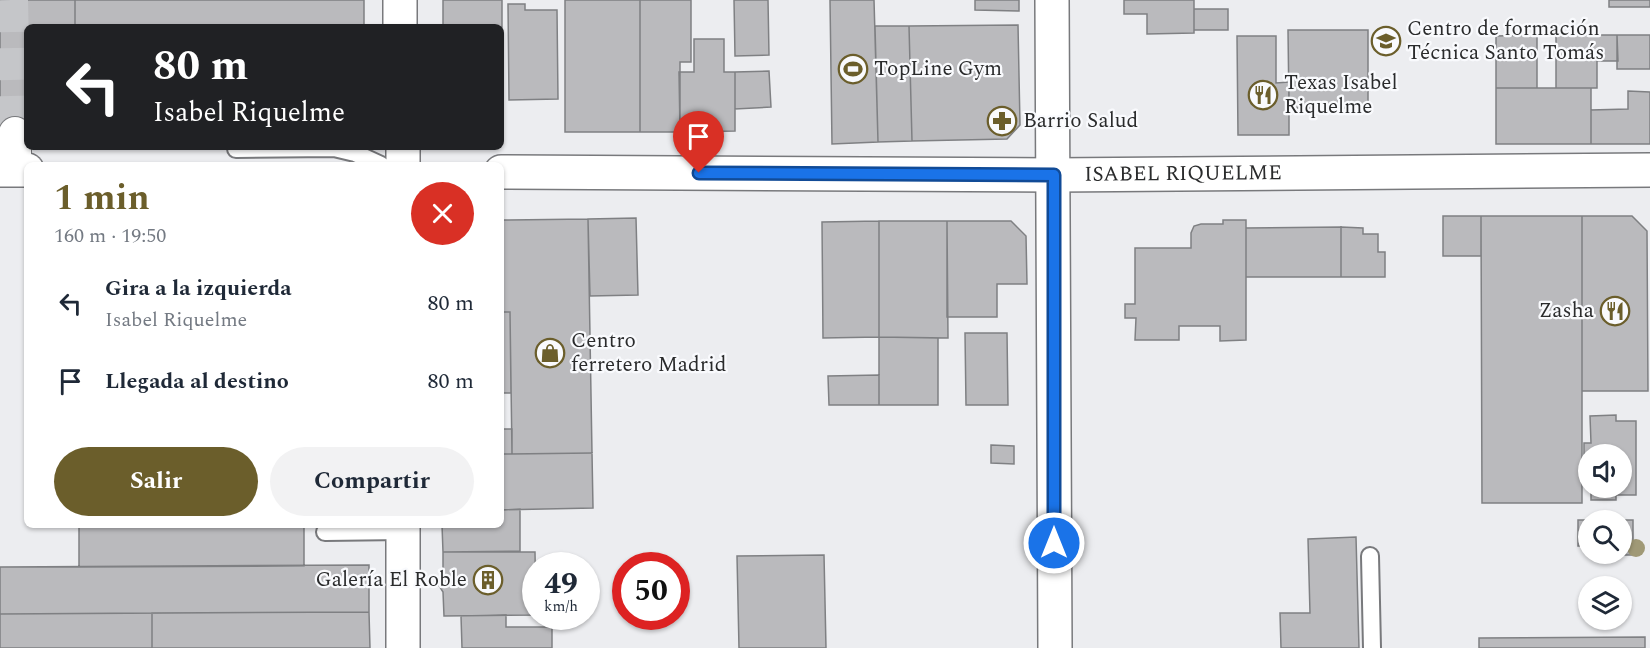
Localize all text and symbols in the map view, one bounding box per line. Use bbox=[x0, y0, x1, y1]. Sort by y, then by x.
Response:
place label: Centro de formación Técnica Santo Tomás bbox=[1407, 13, 1604, 69]
school or university icon: Centro de formación Técnica Santo Tomás bbox=[1370, 25, 1402, 57]
text: 80 m bbox=[153, 35, 248, 98]
icon: left bbox=[54, 48, 132, 126]
sports icon: TopLine Gym bbox=[837, 53, 869, 85]
place label: TopLine Gym bbox=[874, 53, 1002, 85]
place label: Texas Isabel Riquelme bbox=[1284, 67, 1398, 123]
restaurant icon: Texas Isabel Riquelme bbox=[1247, 79, 1279, 111]
text: Isabel Riquelme bbox=[153, 92, 345, 134]
pharmacy icon: Barrio Salud bbox=[986, 105, 1018, 137]
place label: Barrio Salud bbox=[1023, 105, 1138, 137]
pin bbox=[673, 111, 724, 173]
icon: arrive bbox=[682, 120, 715, 153]
street label: ISABEL RIQUELME bbox=[1084, 157, 1282, 191]
text: 1 min bbox=[54, 171, 150, 226]
button: close bbox=[411, 182, 474, 245]
text: 160 m · 19:50 bbox=[54, 221, 166, 251]
text: Gira a la izquierda bbox=[105, 272, 292, 305]
icon: left bbox=[54, 287, 87, 320]
text: 80 m bbox=[428, 287, 474, 320]
place label: Zasha bbox=[1539, 295, 1595, 327]
restaurant icon: Zasha bbox=[1599, 295, 1631, 327]
text: Isabel Riquelme bbox=[105, 305, 247, 335]
place label: Centro ferretero Madrid bbox=[571, 325, 727, 381]
shop icon: Centro ferretero Madrid bbox=[534, 337, 566, 369]
icon: arrive bbox=[54, 365, 87, 398]
text: Llegada al destino bbox=[105, 365, 289, 398]
text: 80 m bbox=[428, 365, 474, 398]
map controls bbox=[1578, 444, 1632, 630]
button: sound bbox=[1578, 444, 1632, 498]
button: Salir bbox=[54, 447, 258, 516]
button: Compartir bbox=[270, 447, 474, 516]
button: search bbox=[1578, 510, 1632, 564]
position arrow bbox=[1022, 511, 1086, 575]
speed limit sign: 50 bbox=[612, 552, 690, 630]
text: 49 bbox=[544, 561, 578, 607]
place label: Galería El Roble bbox=[316, 564, 467, 596]
building icon: Galería El Roble bbox=[472, 564, 504, 596]
button: layers bbox=[1578, 576, 1632, 630]
text: km/h bbox=[544, 595, 578, 618]

